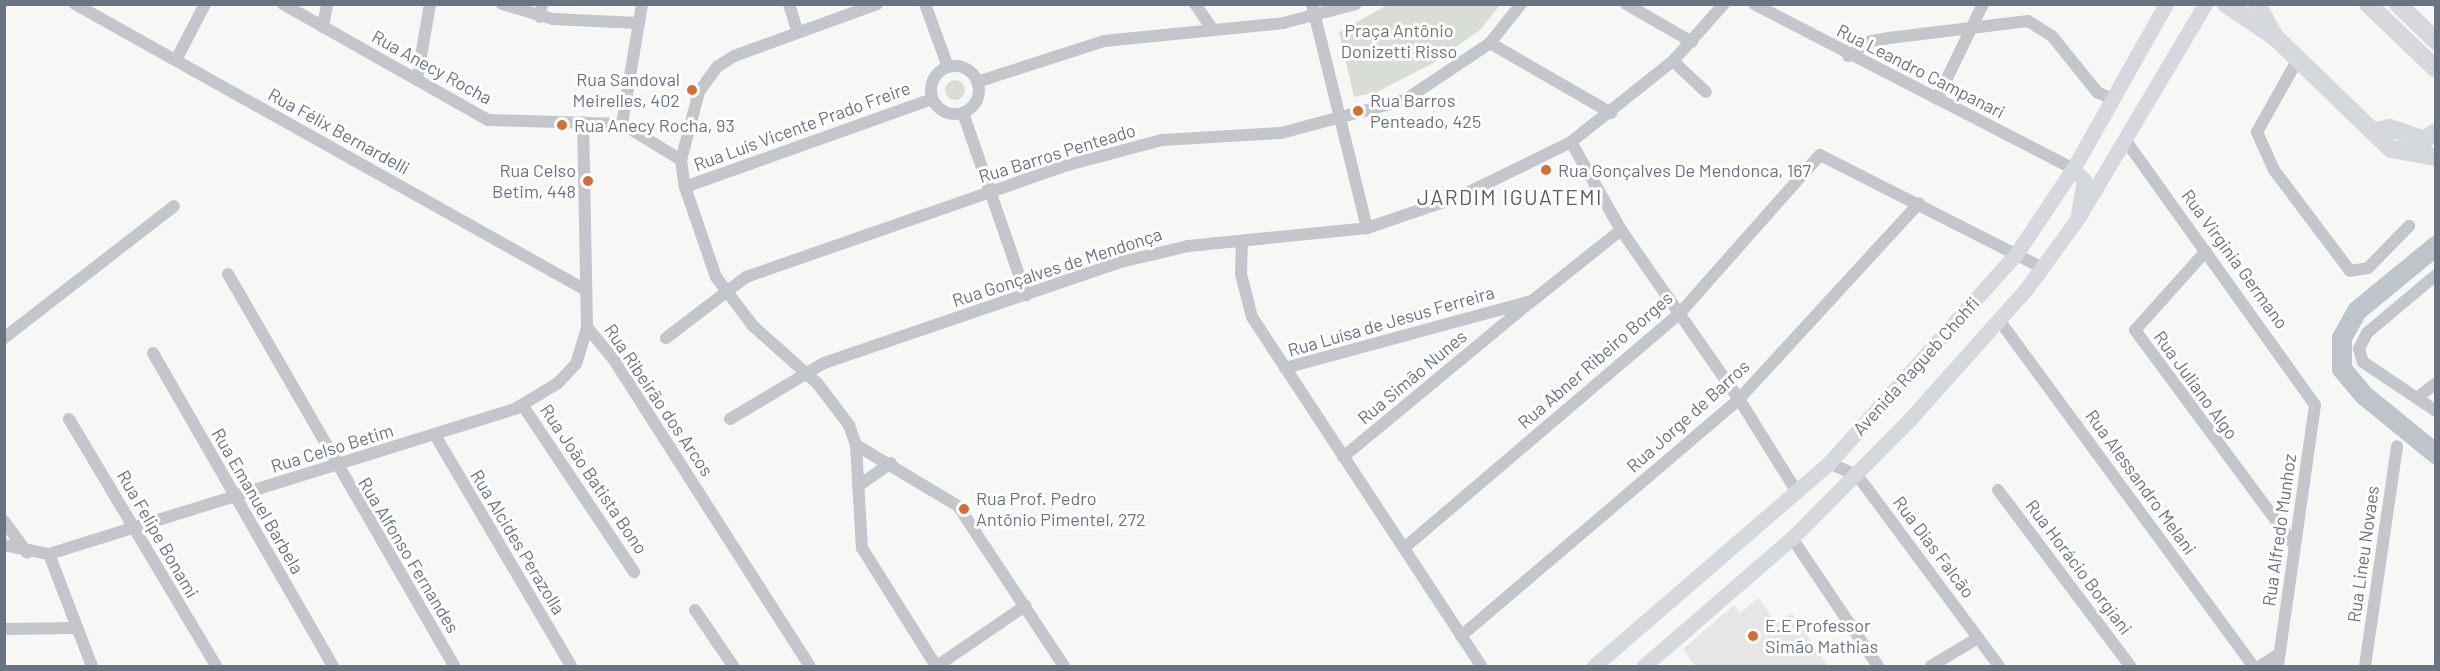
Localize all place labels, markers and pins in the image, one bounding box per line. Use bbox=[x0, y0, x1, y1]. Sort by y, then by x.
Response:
place label: Rua Sandoval Meirelles, 402 bbox=[572, 69, 680, 112]
marker: Rua Sandoval Meirelles, 402 bbox=[685, 83, 699, 97]
place label: Rua Barros Penteado, 425 bbox=[1370, 90, 1481, 132]
marker: Rua Barros Penteado, 425 bbox=[1351, 104, 1365, 118]
place label: Rua Anecy Rocha, 93 bbox=[574, 114, 735, 136]
marker: Rua Anecy Rocha, 93 bbox=[555, 118, 569, 132]
place label: Rua Gonçalves De Mendonca, 167 bbox=[1558, 159, 1811, 181]
place label: Rua Celso Betim, 448 bbox=[492, 160, 576, 202]
marker: Rua Gonçalves De Mendonca, 167 bbox=[1539, 163, 1553, 177]
marker: Rua Celso Betim, 448 bbox=[581, 174, 595, 188]
place label: Rua Prof. Pedro Antônio Pimentel, 272 bbox=[976, 488, 1146, 530]
marker: Rua Prof. Pedro Antônio Pimentel, 272 bbox=[957, 502, 971, 516]
place label: E.E Professor Simão Mathias bbox=[1765, 615, 1878, 658]
marker: E.E Professor Simão Mathias bbox=[1746, 629, 1760, 643]

